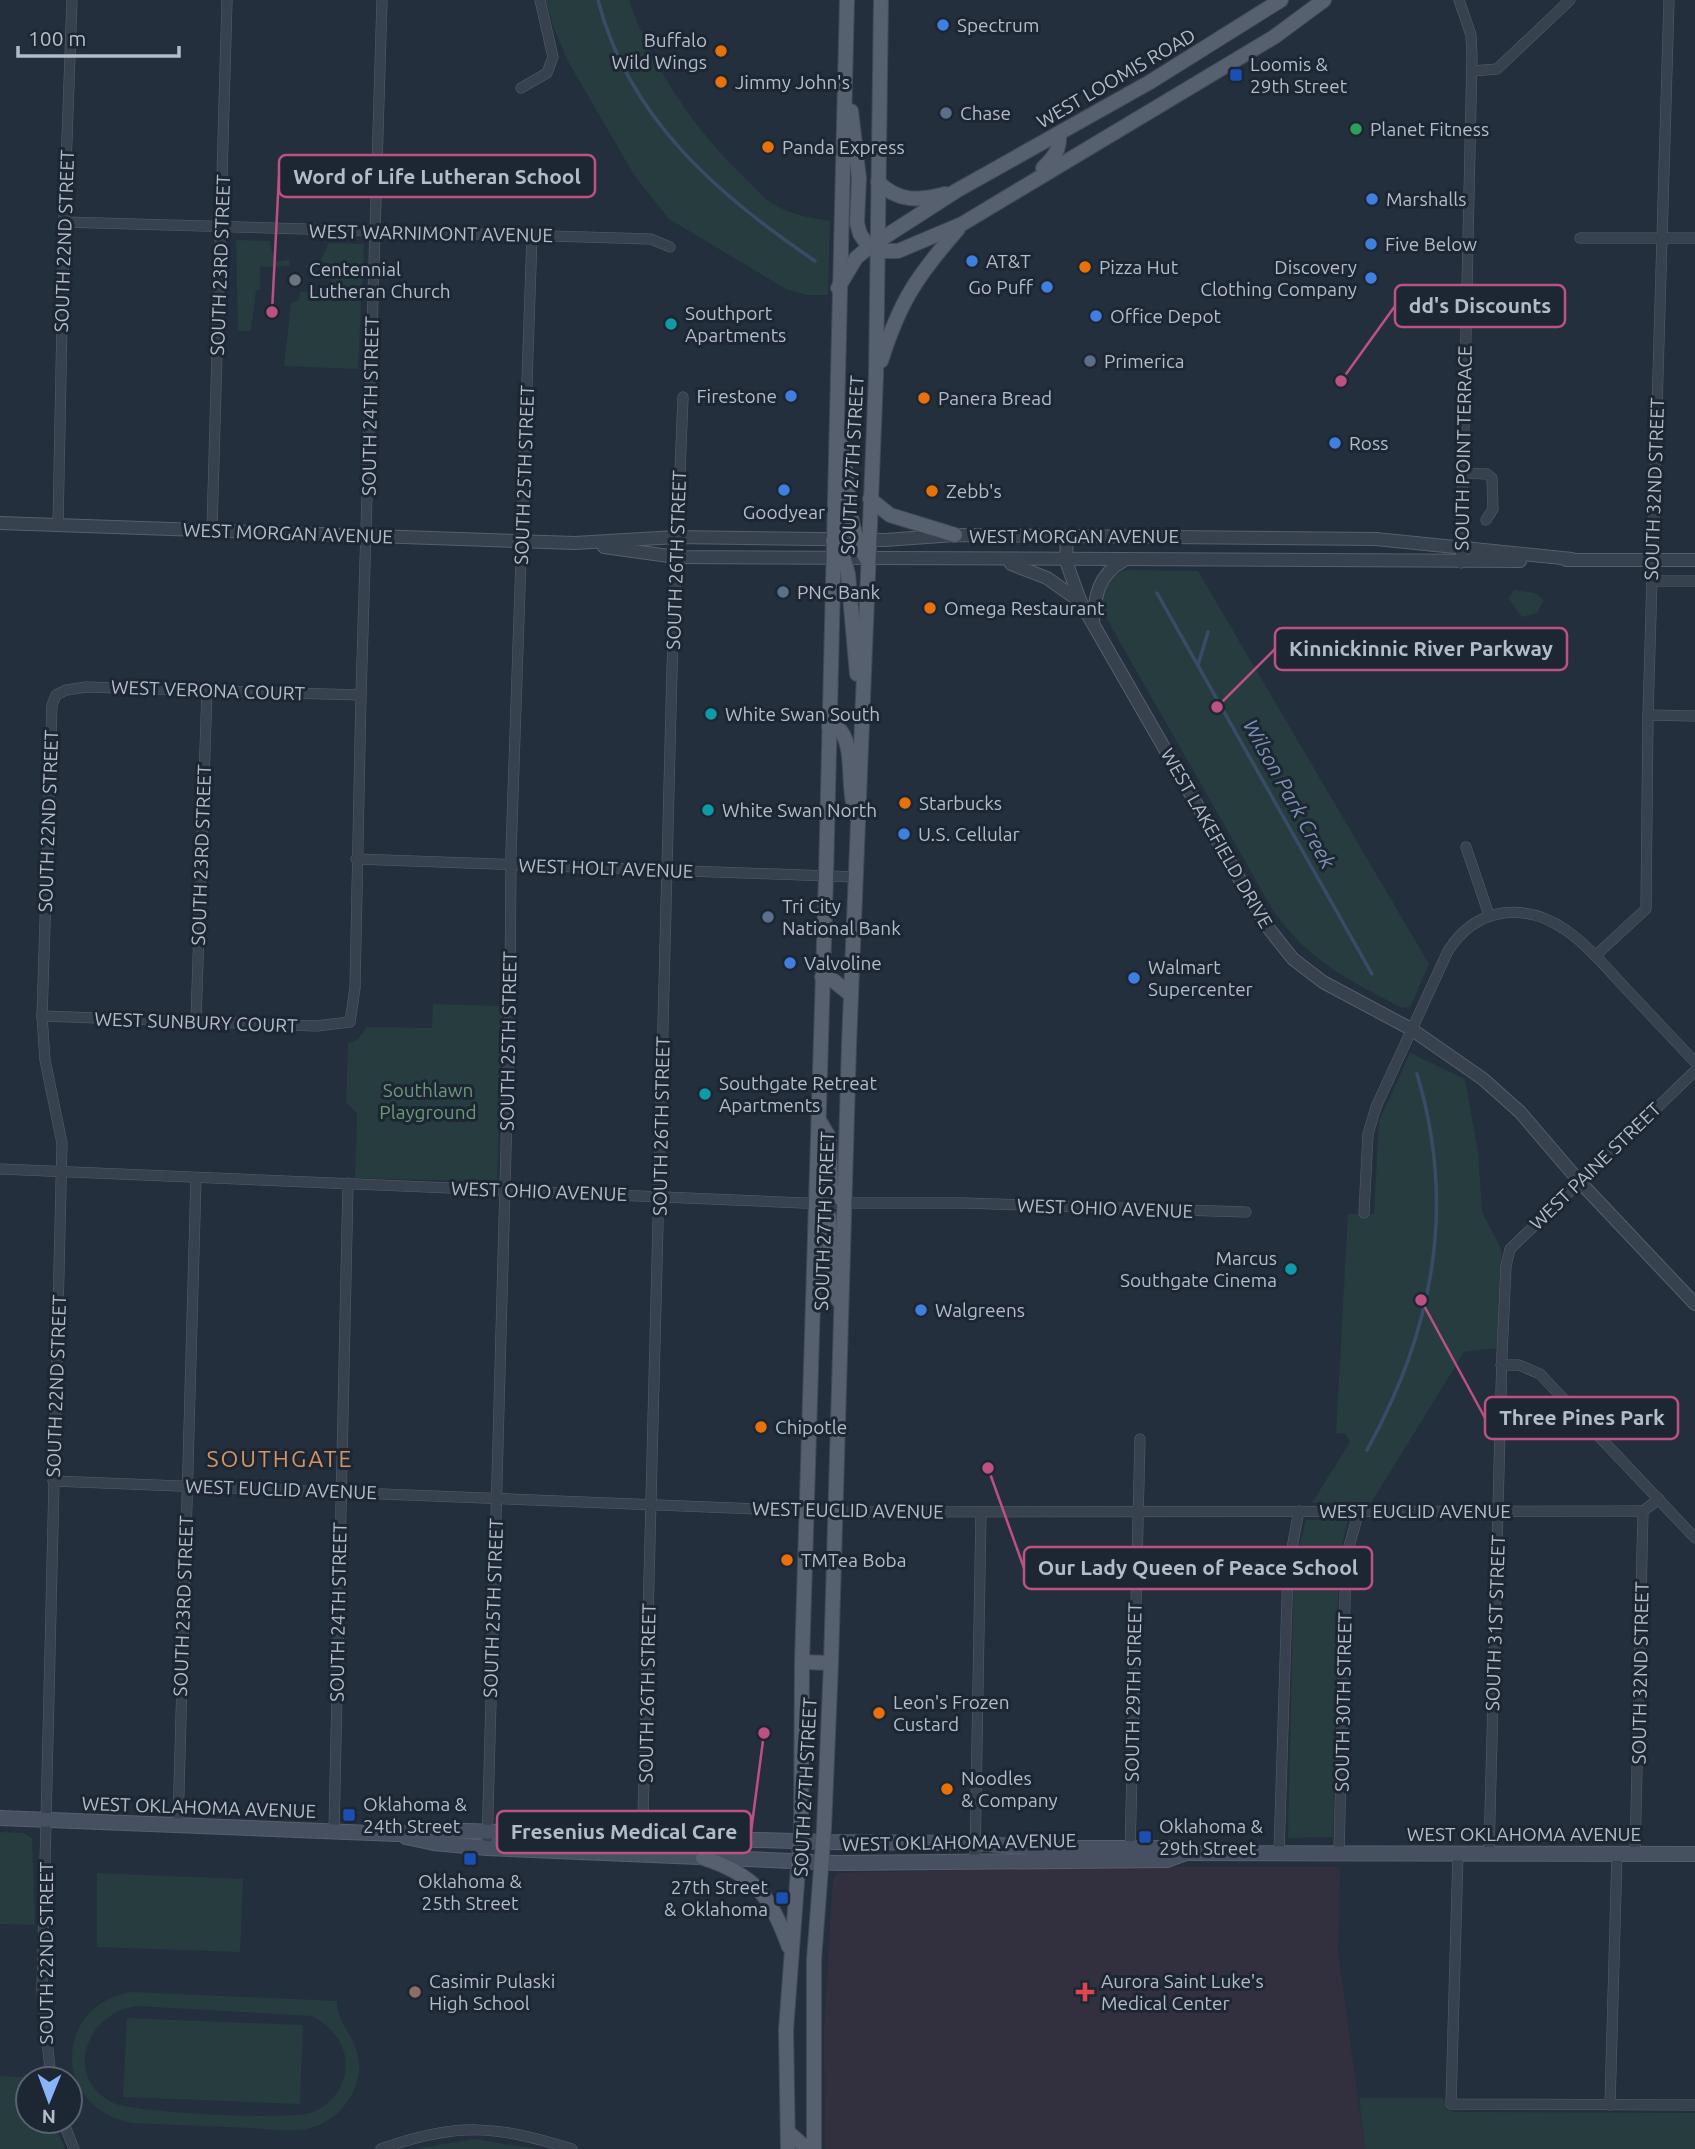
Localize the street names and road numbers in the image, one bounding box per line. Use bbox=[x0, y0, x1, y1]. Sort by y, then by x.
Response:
street label: WEST LOOMIS ROAD bbox=[1033, 24, 1199, 132]
street label: SOUTH 22ND STREET bbox=[50, 149, 78, 333]
street label: SOUTH 23RD STREET bbox=[206, 174, 234, 356]
street label: WEST WARNIMONT AVENUE bbox=[309, 220, 553, 246]
street label: SOUTH 24TH STREET bbox=[357, 316, 383, 496]
street label: SOUTH POINT TERRACE bbox=[1450, 345, 1476, 551]
street label: SOUTH 27TH STREET bbox=[836, 374, 868, 555]
street label: SOUTH 25TH STREET bbox=[510, 384, 538, 565]
street label: SOUTH 32ND STREET bbox=[1640, 397, 1668, 581]
street label: SOUTH 26TH STREET bbox=[662, 469, 690, 650]
street label: WEST MORGAN AVENUE bbox=[183, 518, 393, 548]
street label: WEST MORGAN AVENUE bbox=[969, 525, 1179, 547]
street label: WEST VERONA COURT bbox=[111, 676, 306, 704]
street label: SOUTH 22ND STREET bbox=[34, 729, 62, 913]
street label: WEST LAKEFIELD DRIVE bbox=[1157, 744, 1277, 932]
street label: SOUTH 23RD STREET bbox=[187, 764, 215, 946]
street label: WEST HOLT AVENUE bbox=[518, 854, 694, 882]
street label: SOUTH 25TH STREET bbox=[495, 951, 521, 1131]
street label: WEST SUNBURY COURT bbox=[94, 1007, 298, 1037]
street label: SOUTH 26TH STREET bbox=[648, 1036, 674, 1216]
street label: WEST PAINE STREET bbox=[1525, 1097, 1665, 1234]
street label: SOUTH 27TH STREET bbox=[810, 1130, 838, 1311]
street label: WEST OHIO AVENUE bbox=[451, 1177, 627, 1205]
street label: WEST OHIO AVENUE bbox=[1017, 1194, 1193, 1222]
street label: SOUTH 22ND STREET bbox=[42, 1294, 70, 1478]
street label: WEST EUCLID AVENUE bbox=[185, 1475, 377, 1503]
street label: WEST EUCLID AVENUE bbox=[752, 1497, 944, 1523]
street label: WEST EUCLID AVENUE bbox=[1319, 1500, 1511, 1522]
street label: SOUTH 23RD STREET bbox=[169, 1515, 197, 1697]
street label: SOUTH 25TH STREET bbox=[479, 1517, 507, 1698]
street label: SOUTH 24TH STREET bbox=[325, 1522, 351, 1702]
street label: SOUTH 31ST STREET bbox=[1481, 1534, 1509, 1711]
street label: SOUTH 32ND STREET bbox=[1627, 1581, 1653, 1765]
street label: SOUTH 29TH STREET bbox=[1120, 1602, 1146, 1782]
street label: SOUTH 26TH STREET bbox=[634, 1603, 660, 1783]
street label: SOUTH 30TH STREET bbox=[1330, 1612, 1356, 1792]
street label: SOUTH 27TH STREET bbox=[789, 1696, 821, 1877]
street label: WEST OKLAHOMA AVENUE bbox=[81, 1792, 317, 1822]
street label: WEST OKLAHOMA AVENUE bbox=[1407, 1823, 1641, 1845]
street label: WEST OKLAHOMA AVENUE bbox=[842, 1829, 1076, 1855]
street label: SOUTH 22ND STREET bbox=[35, 1861, 57, 2044]

